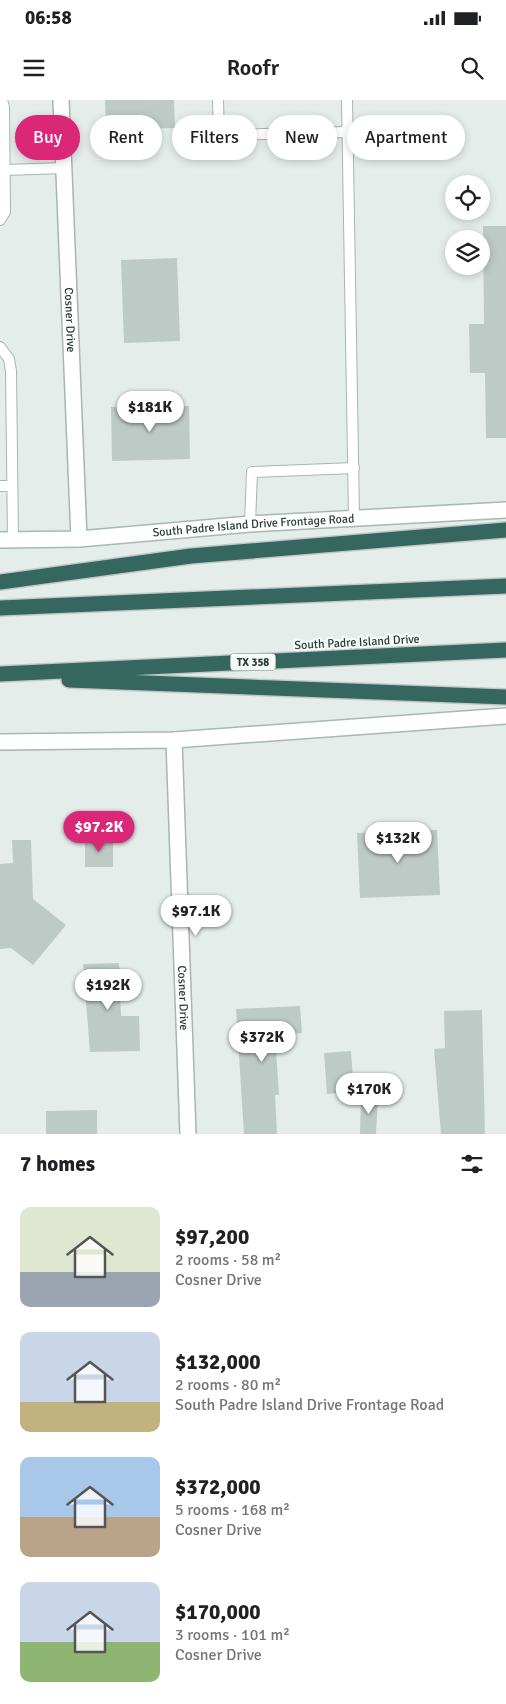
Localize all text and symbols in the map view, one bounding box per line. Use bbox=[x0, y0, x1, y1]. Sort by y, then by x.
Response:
text: 06:58 bbox=[25, 6, 72, 30]
icon: menu bbox=[20, 54, 48, 82]
text: Roofr bbox=[227, 54, 279, 81]
icon: search bbox=[458, 54, 486, 82]
chip: Buy bbox=[15, 115, 80, 160]
chip: Rent bbox=[90, 115, 162, 160]
chip: Filters bbox=[172, 115, 257, 160]
chip: New bbox=[267, 115, 337, 160]
chip: Apartment bbox=[347, 115, 465, 160]
map controls bbox=[445, 175, 490, 275]
button: locate bbox=[445, 175, 490, 220]
button: layers bbox=[445, 230, 490, 275]
street label: Cosner Drive bbox=[61, 287, 78, 353]
pin: $181K bbox=[115, 390, 185, 433]
text: $181K bbox=[128, 397, 172, 417]
street label: South Padre Island Drive Frontage Road bbox=[152, 511, 355, 541]
street label: South Padre Island Drive bbox=[294, 632, 420, 653]
road number: TX 358 bbox=[230, 654, 276, 670]
pin: $97.2K bbox=[58, 810, 140, 853]
text: $97.2K bbox=[74, 817, 124, 837]
pin: $132K bbox=[363, 822, 433, 864]
text: $132K bbox=[376, 828, 420, 848]
pin: $97.1K bbox=[155, 894, 237, 937]
text: $97.1K bbox=[171, 901, 221, 921]
street label: Cosner Drive bbox=[174, 965, 191, 1031]
pin: $192K bbox=[73, 968, 143, 1011]
text: $192K bbox=[86, 975, 130, 995]
pin: $372K bbox=[227, 1020, 297, 1063]
text: $372K bbox=[240, 1027, 284, 1047]
pin: $170K bbox=[334, 1072, 404, 1115]
text: $170K bbox=[347, 1079, 391, 1099]
icon: filters bbox=[458, 1150, 486, 1178]
text: 7 homes bbox=[20, 1151, 95, 1177]
text: $97,200 bbox=[175, 1224, 249, 1250]
icon: home bbox=[60, 1227, 120, 1287]
text: 2 rooms · 58 m² bbox=[175, 1250, 281, 1270]
text: Cosner Drive bbox=[175, 1270, 262, 1290]
text: $132,000 bbox=[175, 1349, 261, 1375]
icon: home bbox=[60, 1352, 120, 1412]
text: 2 rooms · 80 m² bbox=[175, 1375, 281, 1395]
text: South Padre Island Drive Frontage Road bbox=[175, 1395, 444, 1415]
text: $372,000 bbox=[175, 1474, 261, 1500]
icon: home bbox=[60, 1477, 120, 1537]
text: 5 rooms · 168 m² bbox=[175, 1500, 290, 1520]
text: Cosner Drive bbox=[175, 1520, 262, 1540]
text: $170,000 bbox=[175, 1599, 261, 1625]
icon: home bbox=[60, 1602, 120, 1662]
text: 3 rooms · 101 m² bbox=[175, 1625, 290, 1645]
text: Cosner Drive bbox=[175, 1645, 262, 1665]

